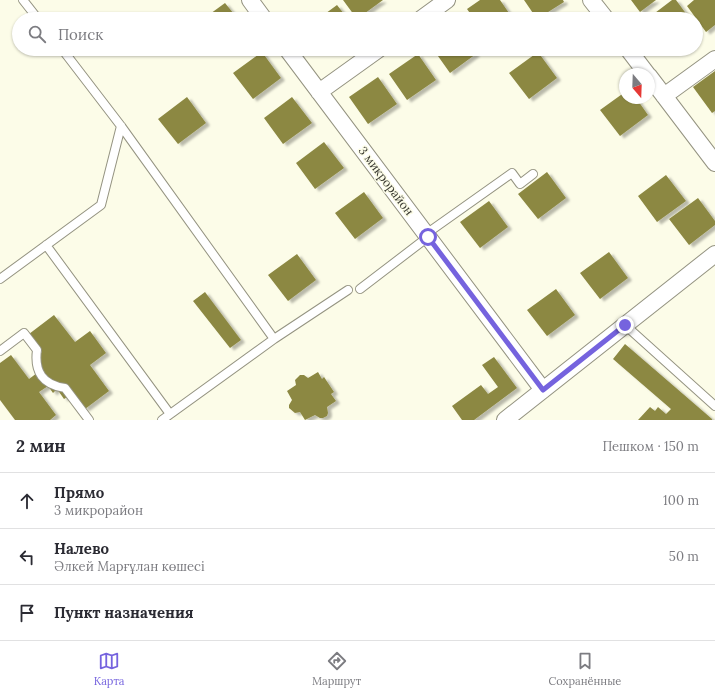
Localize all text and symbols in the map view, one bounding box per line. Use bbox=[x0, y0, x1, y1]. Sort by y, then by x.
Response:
search box bbox=[12, 12, 703, 56]
icon: search bbox=[26, 23, 48, 45]
text: Поиск bbox=[58, 25, 103, 44]
north arrow bbox=[619, 68, 655, 104]
street label: 3 микрорайон bbox=[356, 143, 417, 218]
route start bbox=[419, 228, 437, 246]
route end bbox=[616, 316, 634, 334]
text: 2 мин bbox=[16, 435, 66, 457]
text: Пешком · 150 m bbox=[602, 438, 699, 455]
text: Прямо bbox=[54, 483, 104, 502]
icon: ahead bbox=[16, 490, 38, 512]
text: 100 m bbox=[663, 492, 699, 509]
text: 3 микрорайон bbox=[54, 502, 143, 519]
text: Налево bbox=[54, 539, 109, 558]
icon: left bbox=[16, 546, 38, 568]
text: 50 m bbox=[669, 548, 699, 565]
text: Әлкей Марғұлан көшесі bbox=[54, 558, 205, 575]
icon: arrive bbox=[16, 602, 38, 624]
text: Пункт назначения bbox=[54, 603, 194, 622]
tab: Карта bbox=[94, 650, 125, 688]
tab: Маршрут bbox=[312, 650, 361, 688]
tab: Сохранённые bbox=[548, 650, 621, 688]

